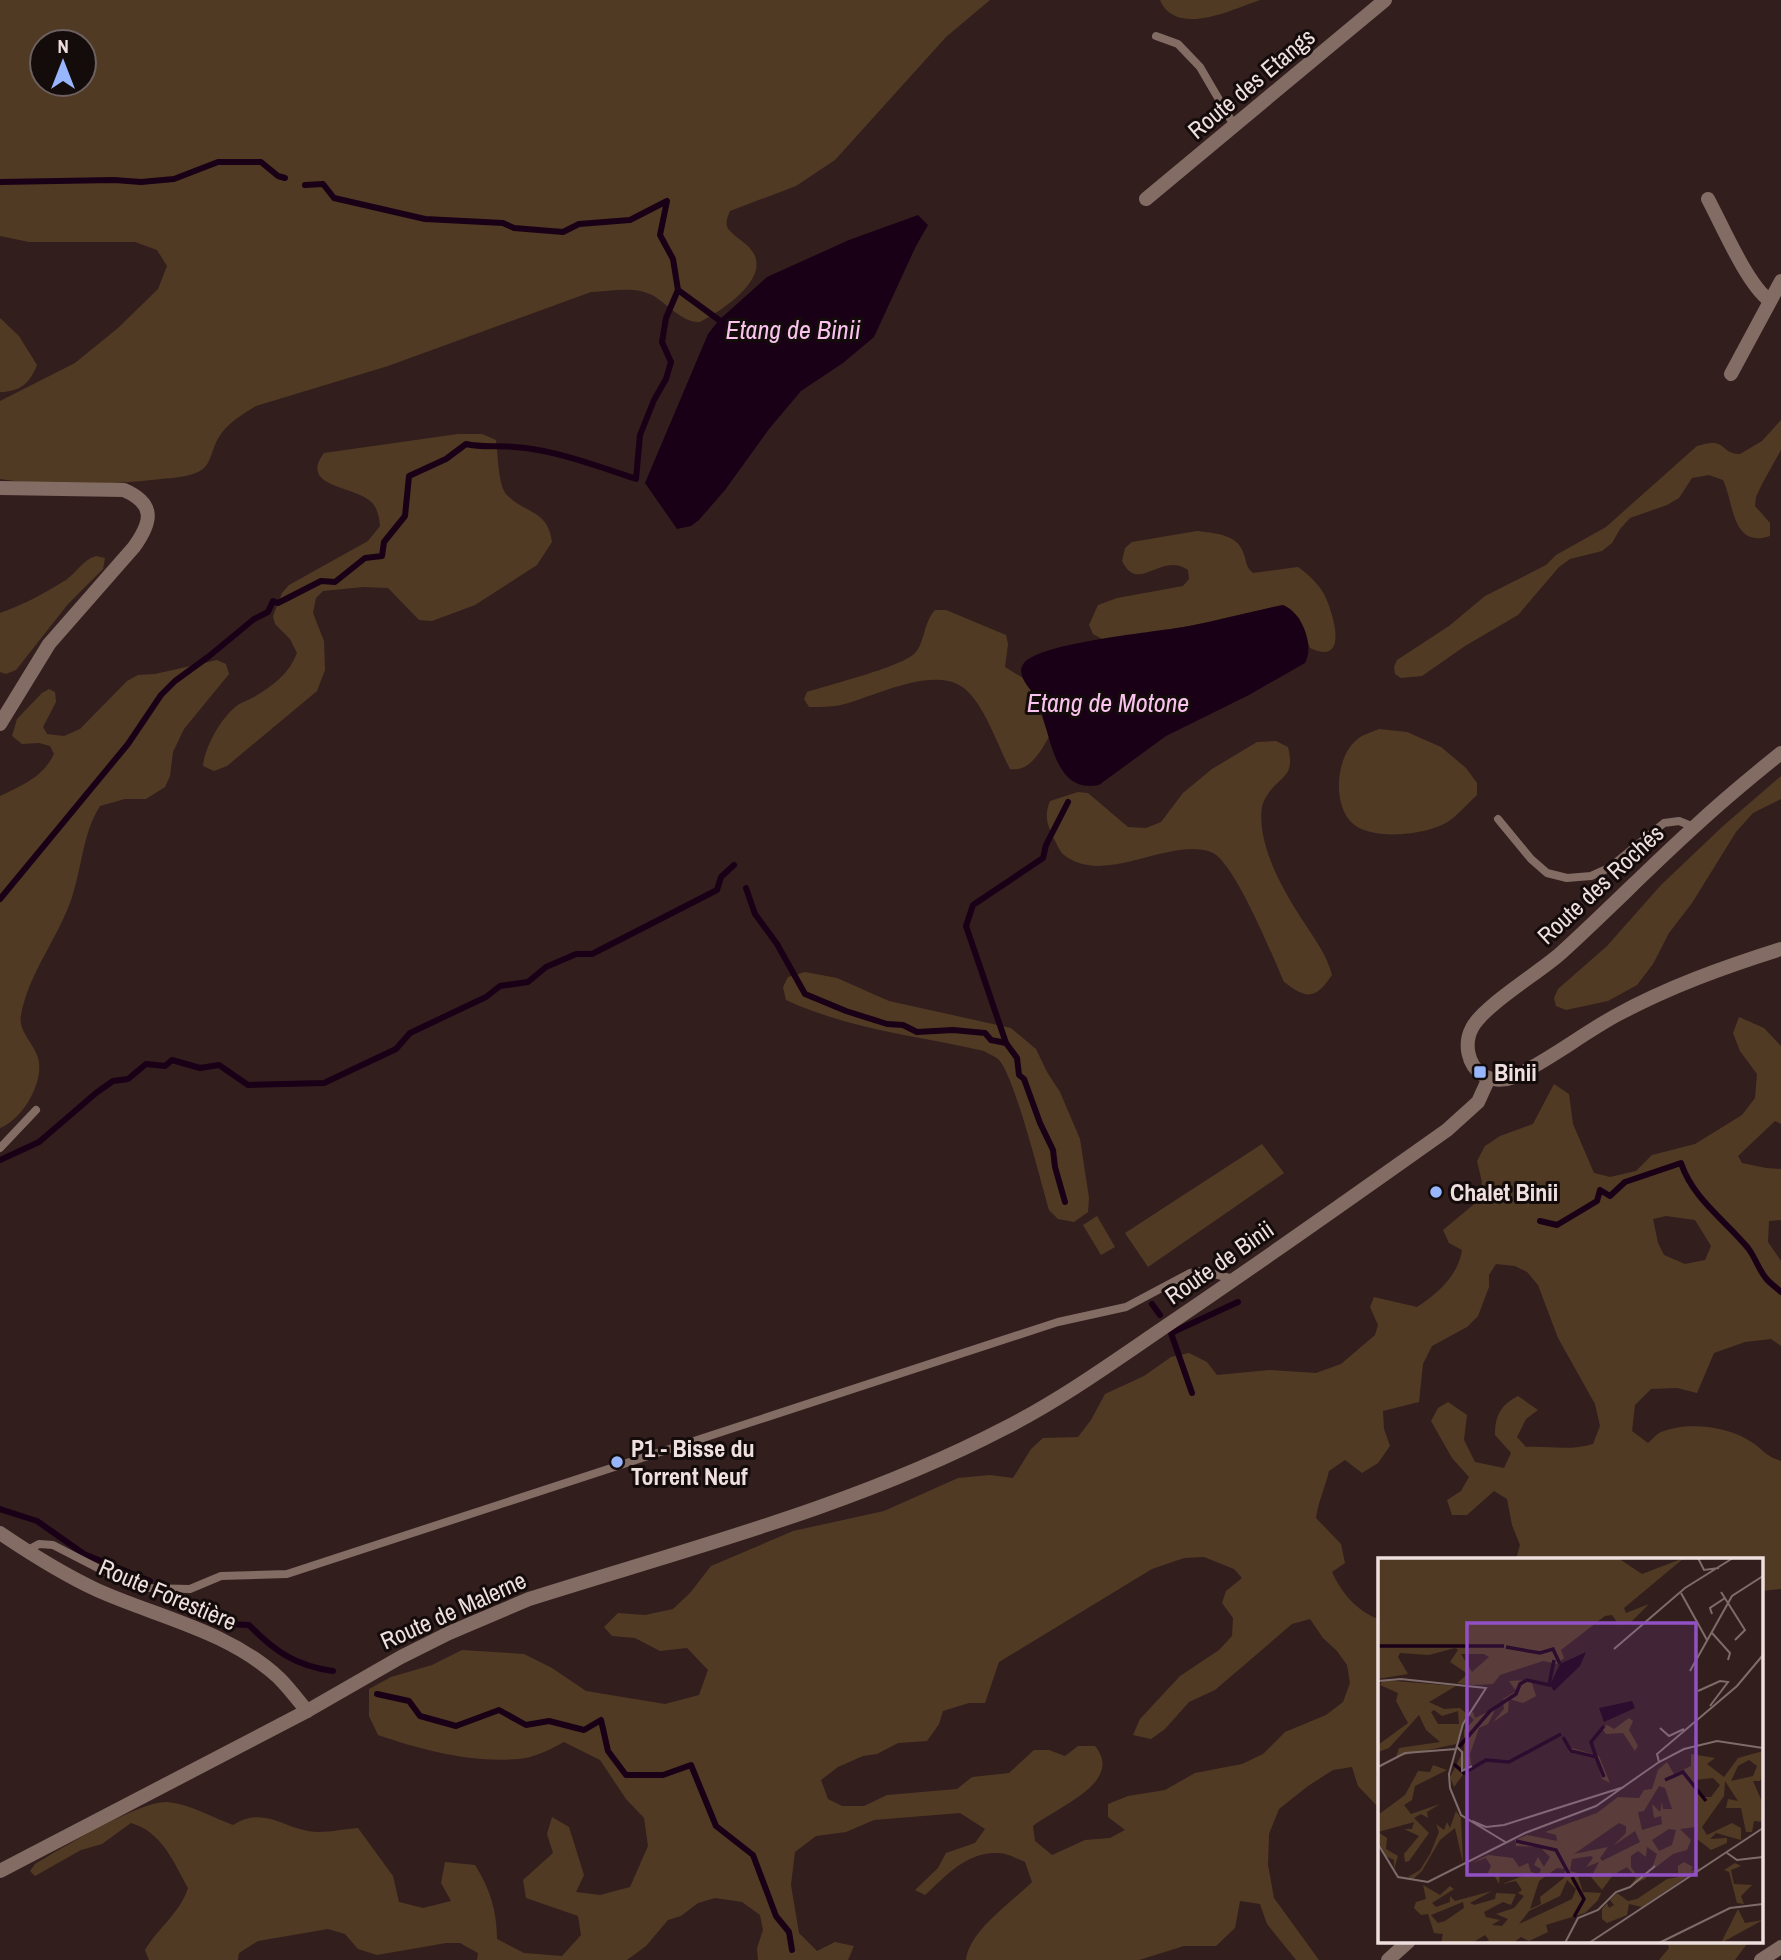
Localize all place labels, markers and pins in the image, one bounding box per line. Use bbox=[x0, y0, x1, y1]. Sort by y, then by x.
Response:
place label: Binii bbox=[1494, 1056, 1537, 1088]
marker: Binii bbox=[1472, 1064, 1488, 1080]
place label: Chalet Binii bbox=[1450, 1176, 1558, 1208]
marker: Chalet Binii bbox=[1428, 1184, 1444, 1200]
place label: P1 - Bisse du Torrent Neuf bbox=[631, 1432, 755, 1492]
marker: P1 - Bisse du Torrent Neuf bbox=[609, 1454, 625, 1470]

